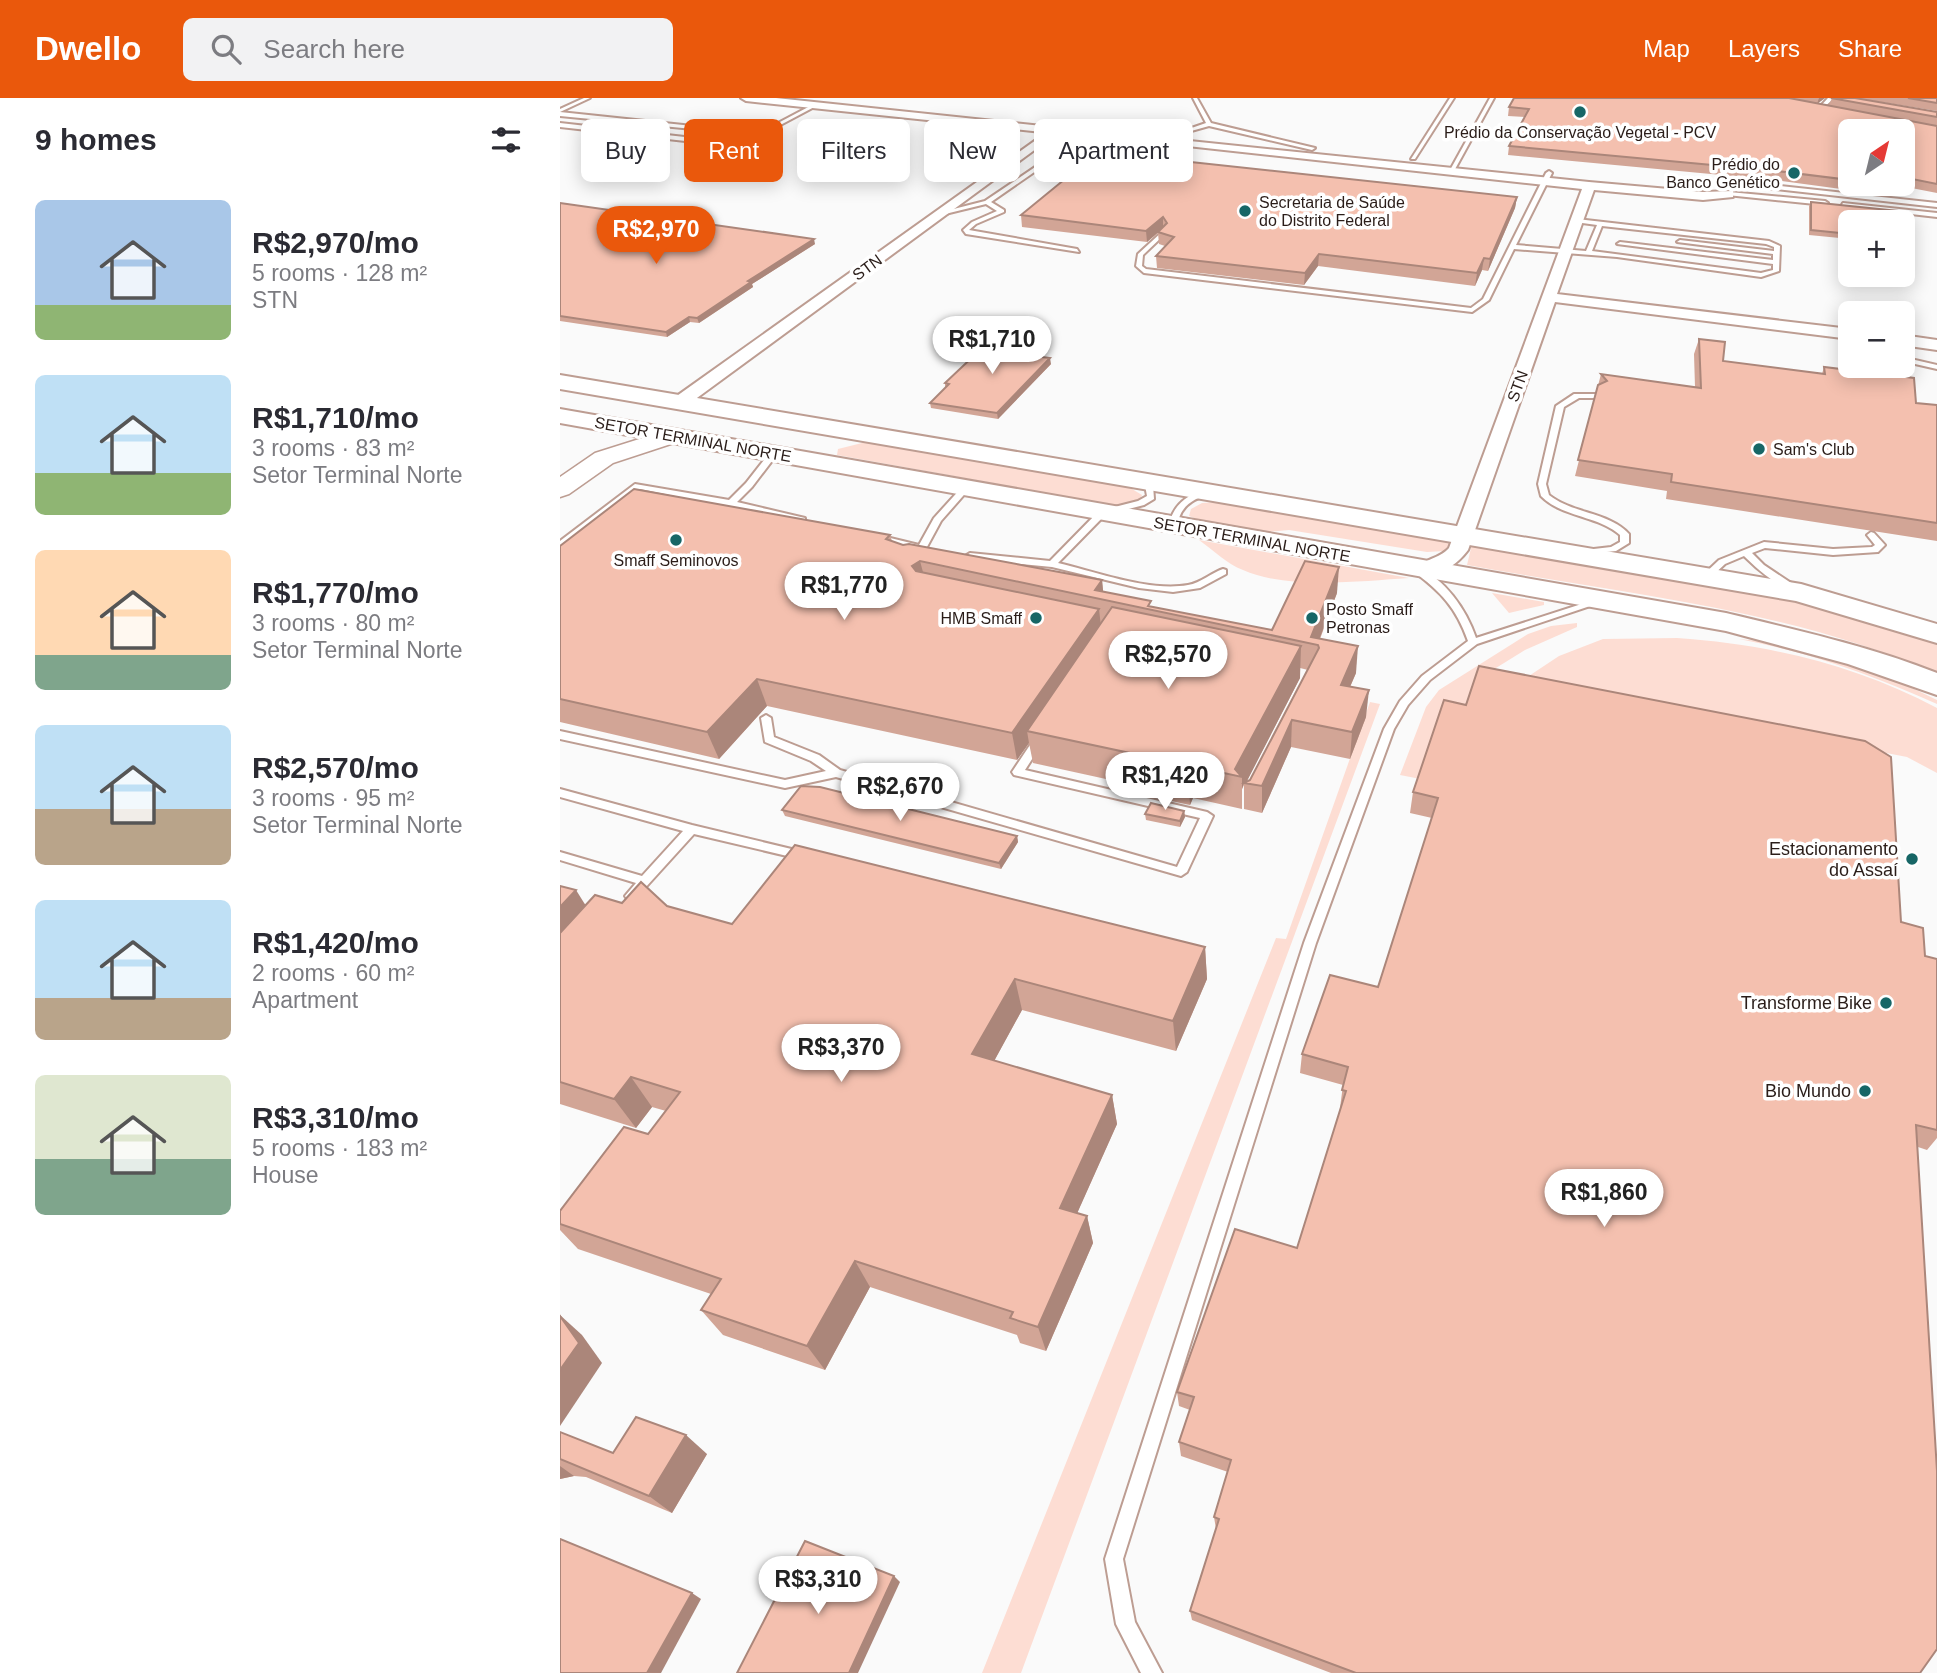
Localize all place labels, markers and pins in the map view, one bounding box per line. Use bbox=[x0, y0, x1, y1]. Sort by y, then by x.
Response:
marker: Prédio da Conservação Vegetal - PCV bbox=[1572, 104, 1588, 120]
place label: Prédio da Conservação Vegetal - PCV bbox=[1444, 124, 1716, 141]
place label: Prédio do Banco Genético bbox=[1666, 156, 1780, 191]
marker: Prédio do Banco Genético bbox=[1786, 165, 1802, 181]
place label: Secretaria de Saúde do Distrito Federal bbox=[1259, 194, 1405, 229]
marker: Secretaria de Saúde do Distrito Federal bbox=[1237, 203, 1253, 219]
pin: R$2,970 bbox=[591, 206, 721, 266]
pin: R$1,710 bbox=[927, 316, 1057, 376]
marker: Sam's Club bbox=[1751, 441, 1767, 457]
place label: Sam's Club bbox=[1773, 441, 1854, 458]
marker: Smaff Seminovos bbox=[668, 532, 684, 548]
place label: Smaff Seminovos bbox=[613, 552, 739, 569]
pin: R$1,770 bbox=[779, 562, 909, 622]
place label: Posto Smaff Petronas bbox=[1326, 601, 1413, 636]
place label: HMB Smaff bbox=[941, 610, 1023, 627]
marker: HMB Smaff bbox=[1028, 610, 1044, 626]
marker: Posto Smaff Petronas bbox=[1304, 610, 1320, 626]
pin: R$2,570 bbox=[1103, 632, 1233, 691]
pin: R$1,420 bbox=[1100, 752, 1230, 812]
pin: R$2,670 bbox=[835, 764, 965, 823]
place label: Estacionamento do Assaí bbox=[1769, 839, 1898, 880]
marker: Estacionamento do Assaí bbox=[1904, 851, 1920, 867]
place label: Transforme Bike bbox=[1741, 993, 1872, 1013]
marker: Transforme Bike bbox=[1878, 995, 1894, 1011]
pin: R$3,370 bbox=[776, 1024, 906, 1084]
place label: Bio Mundo bbox=[1765, 1081, 1851, 1101]
marker: Bio Mundo bbox=[1857, 1083, 1873, 1099]
pin: R$1,860 bbox=[1539, 1170, 1669, 1229]
pin: R$3,310 bbox=[753, 1556, 883, 1616]

